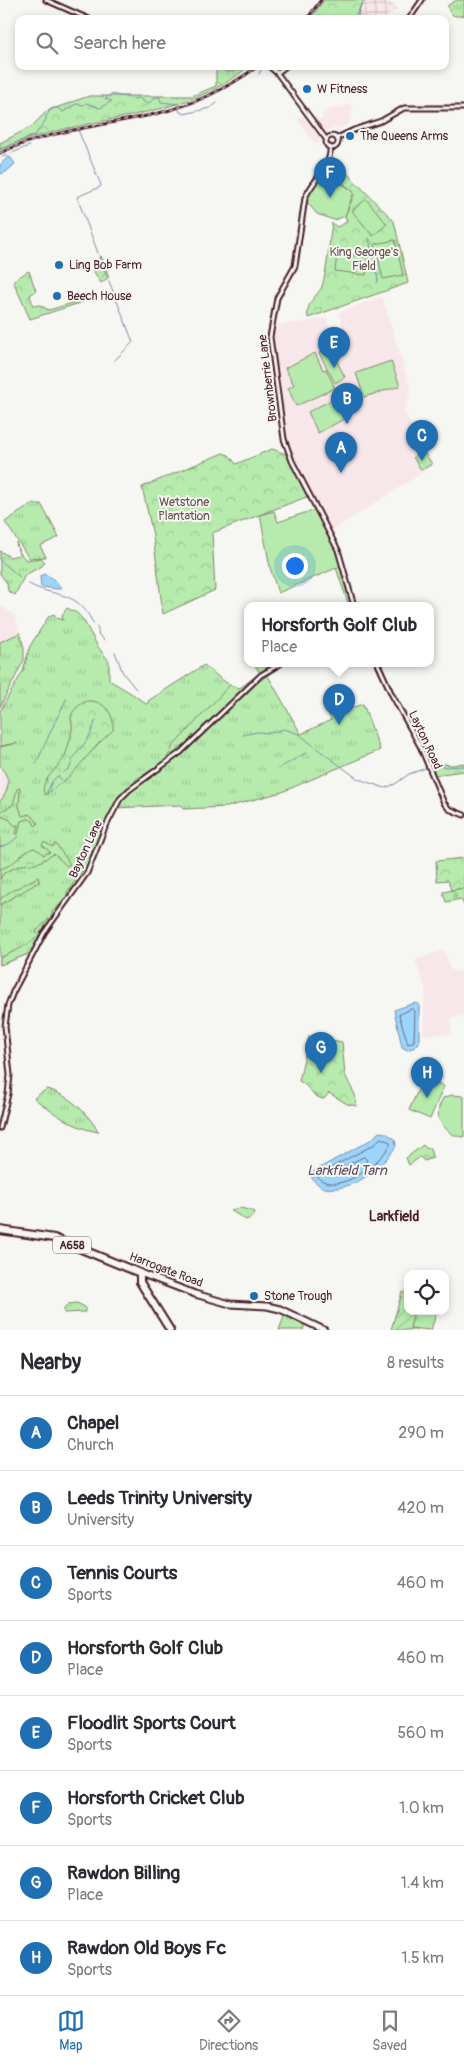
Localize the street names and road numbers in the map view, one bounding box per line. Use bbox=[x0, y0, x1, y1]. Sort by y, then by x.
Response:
street label: Brownberrie Lane bbox=[255, 333, 281, 422]
street label: Layton Road bbox=[405, 708, 445, 772]
street label: Bayton Lane bbox=[66, 817, 106, 881]
road number: A658 bbox=[53, 1236, 91, 1254]
street label: Harrogate Road bbox=[127, 1249, 205, 1291]

